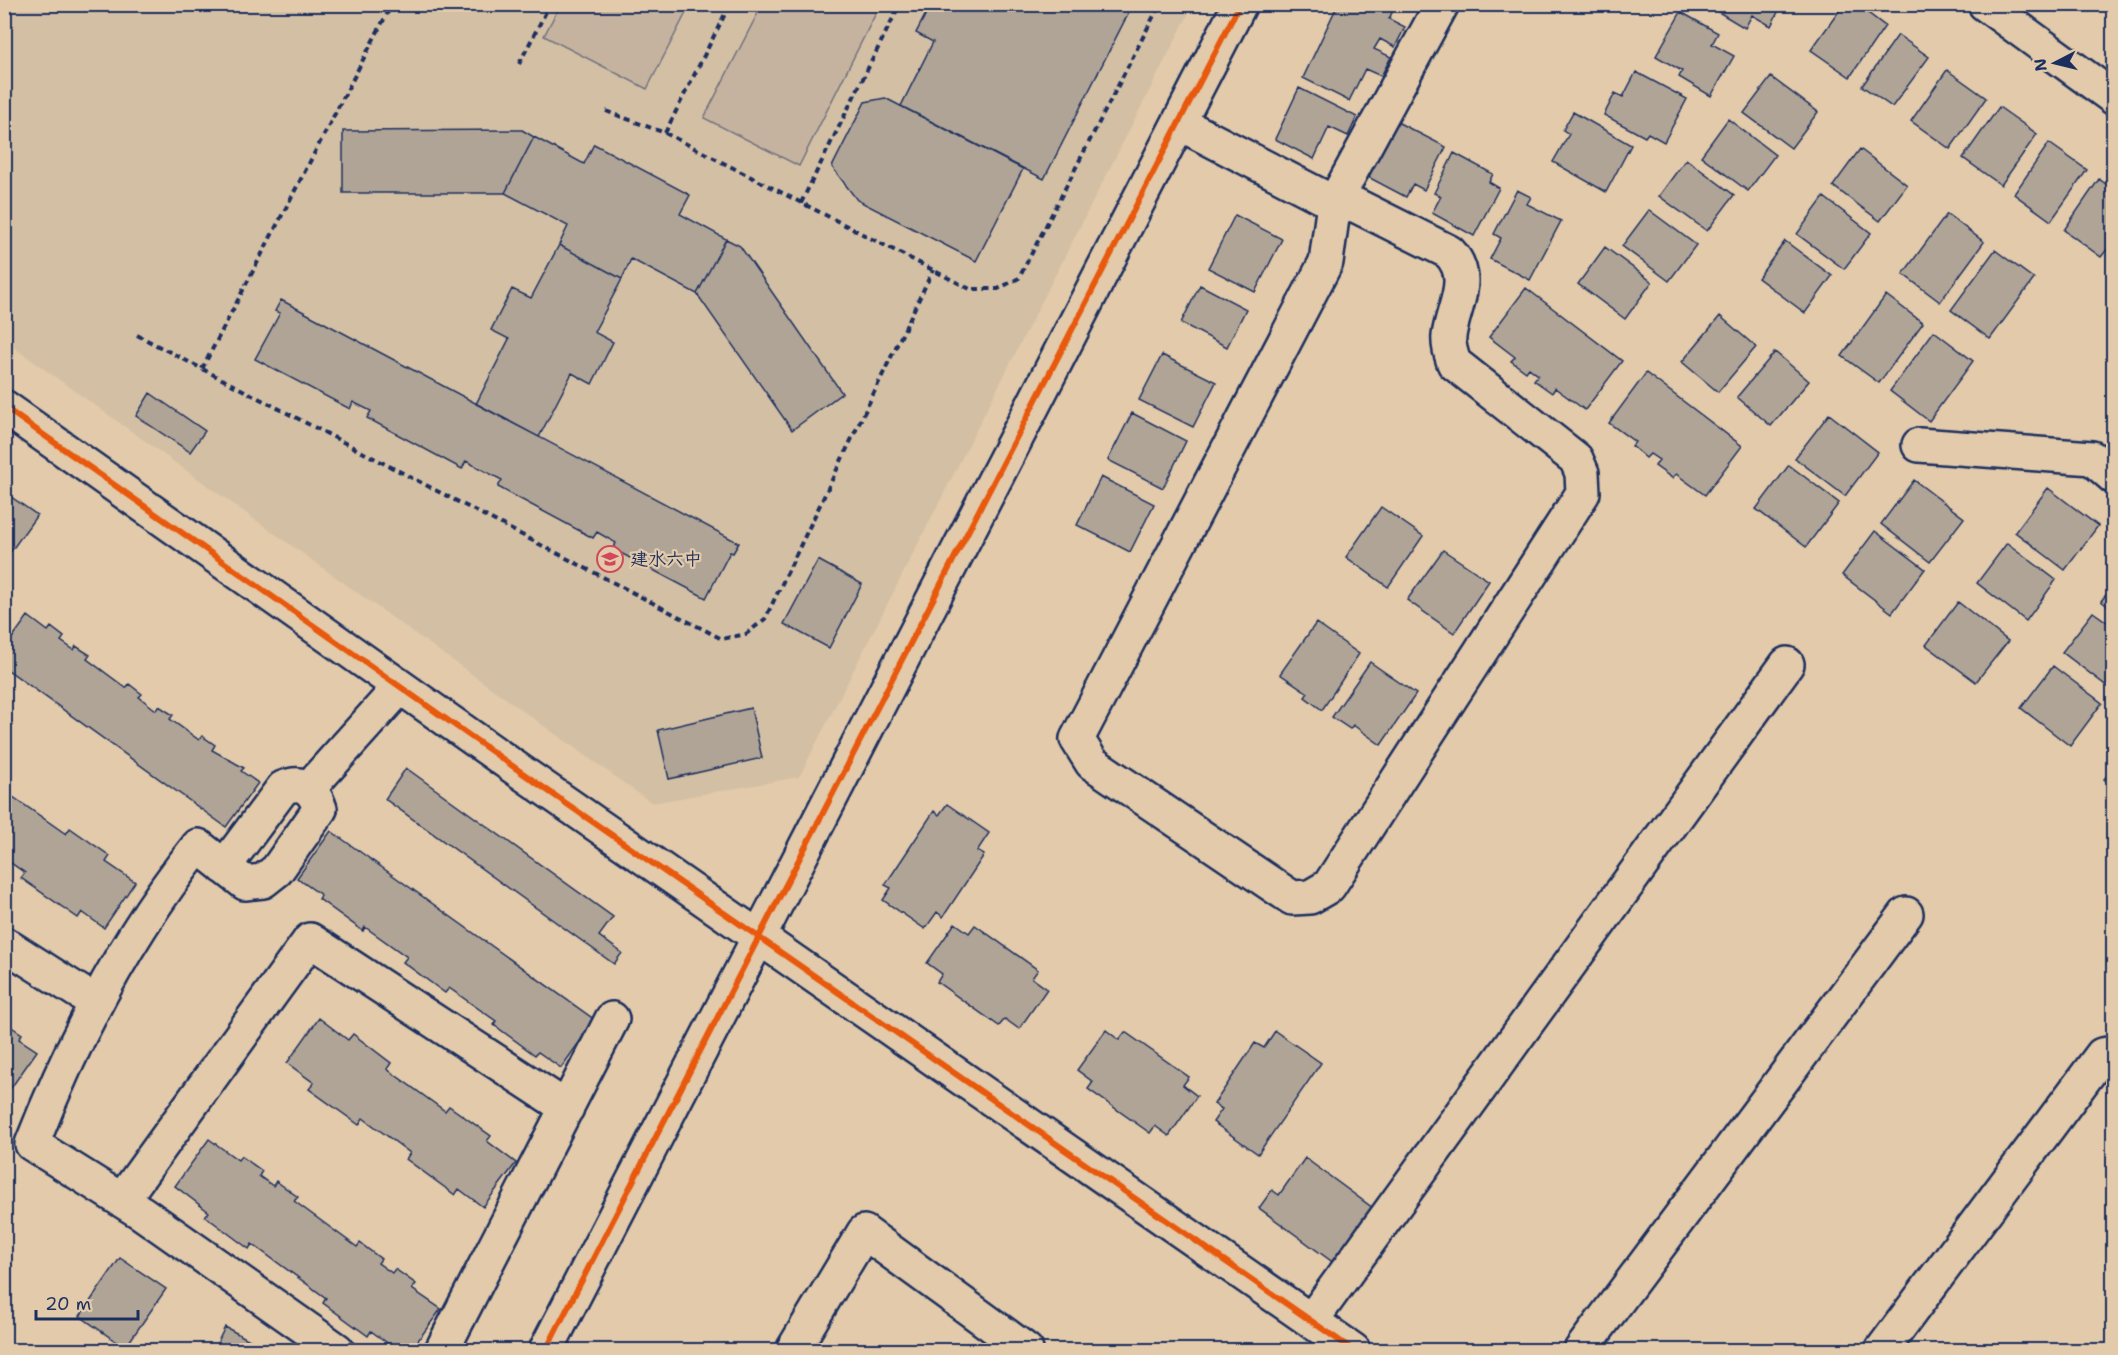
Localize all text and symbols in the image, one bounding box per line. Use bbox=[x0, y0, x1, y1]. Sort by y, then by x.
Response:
north arrow bbox=[2025, 33, 2085, 93]
text: N bbox=[2029, 57, 2052, 72]
school or university icon: 建水六中 bbox=[595, 544, 625, 574]
place label: 建水六中 bbox=[630, 547, 702, 571]
scale bar bbox=[36, 1283, 138, 1321]
text: 20 m bbox=[45, 1292, 91, 1316]

